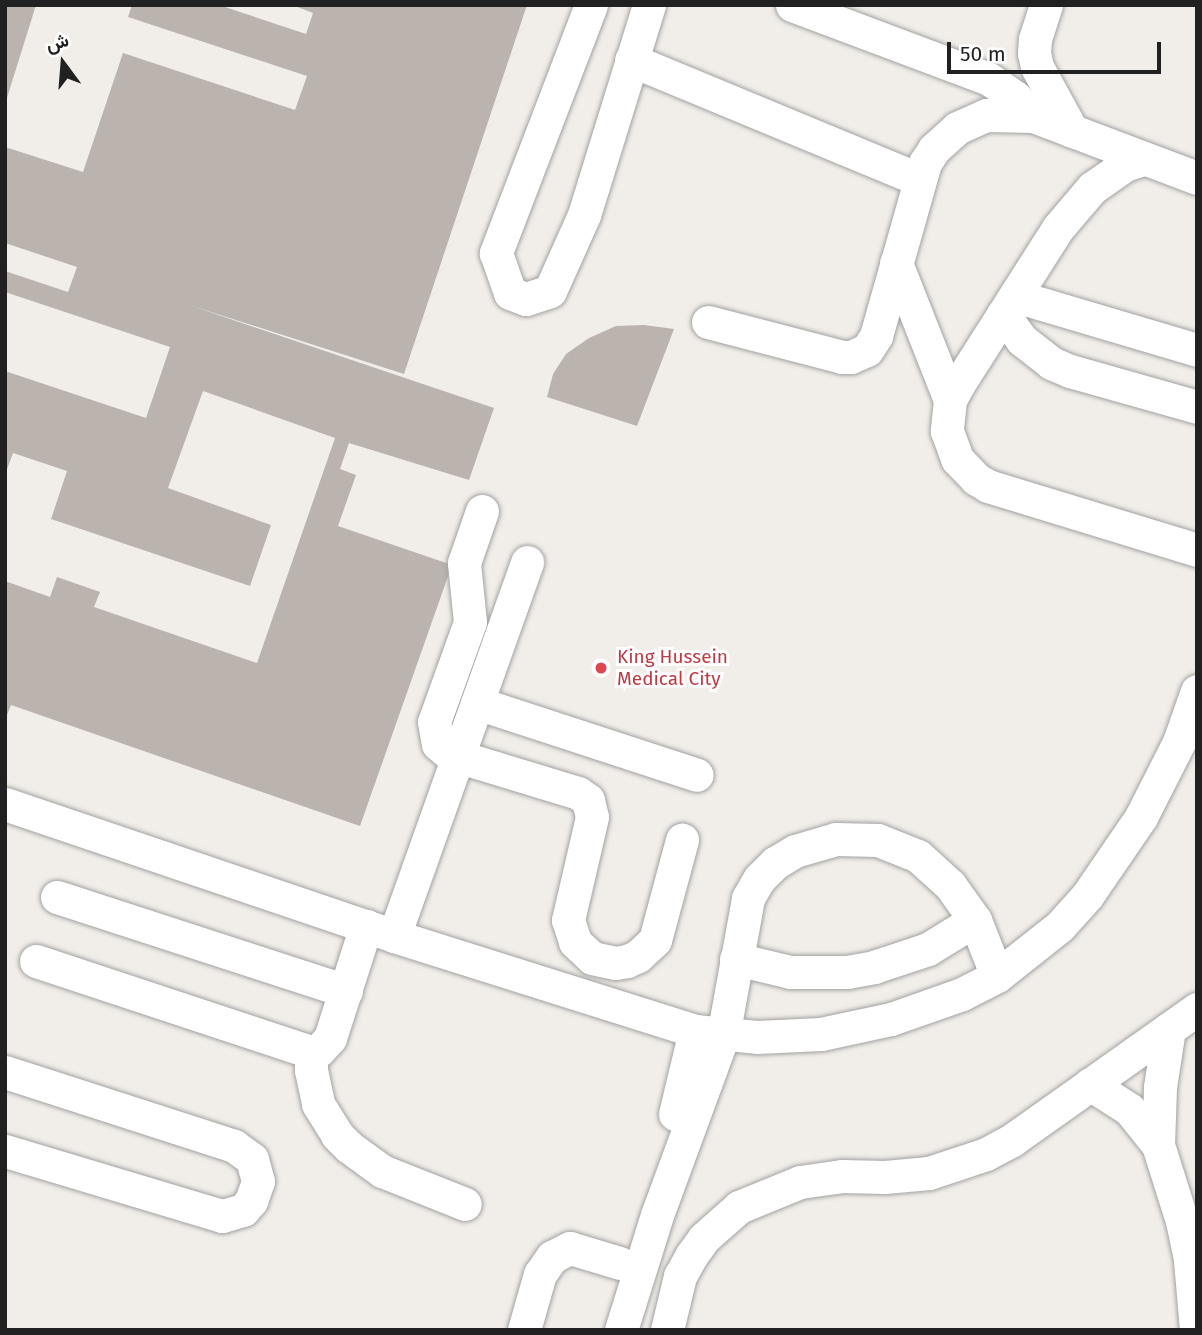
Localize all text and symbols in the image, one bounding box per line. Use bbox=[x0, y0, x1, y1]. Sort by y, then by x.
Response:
north arrow bbox=[28, 28, 98, 98]
text: ش bbox=[43, 28, 71, 57]
scale bar bbox=[950, 28, 1164, 72]
text: 50 m bbox=[960, 41, 1006, 67]
place label: King Hussein Medical City bbox=[617, 646, 728, 690]
marker: King Hussein Medical City bbox=[591, 658, 611, 678]

